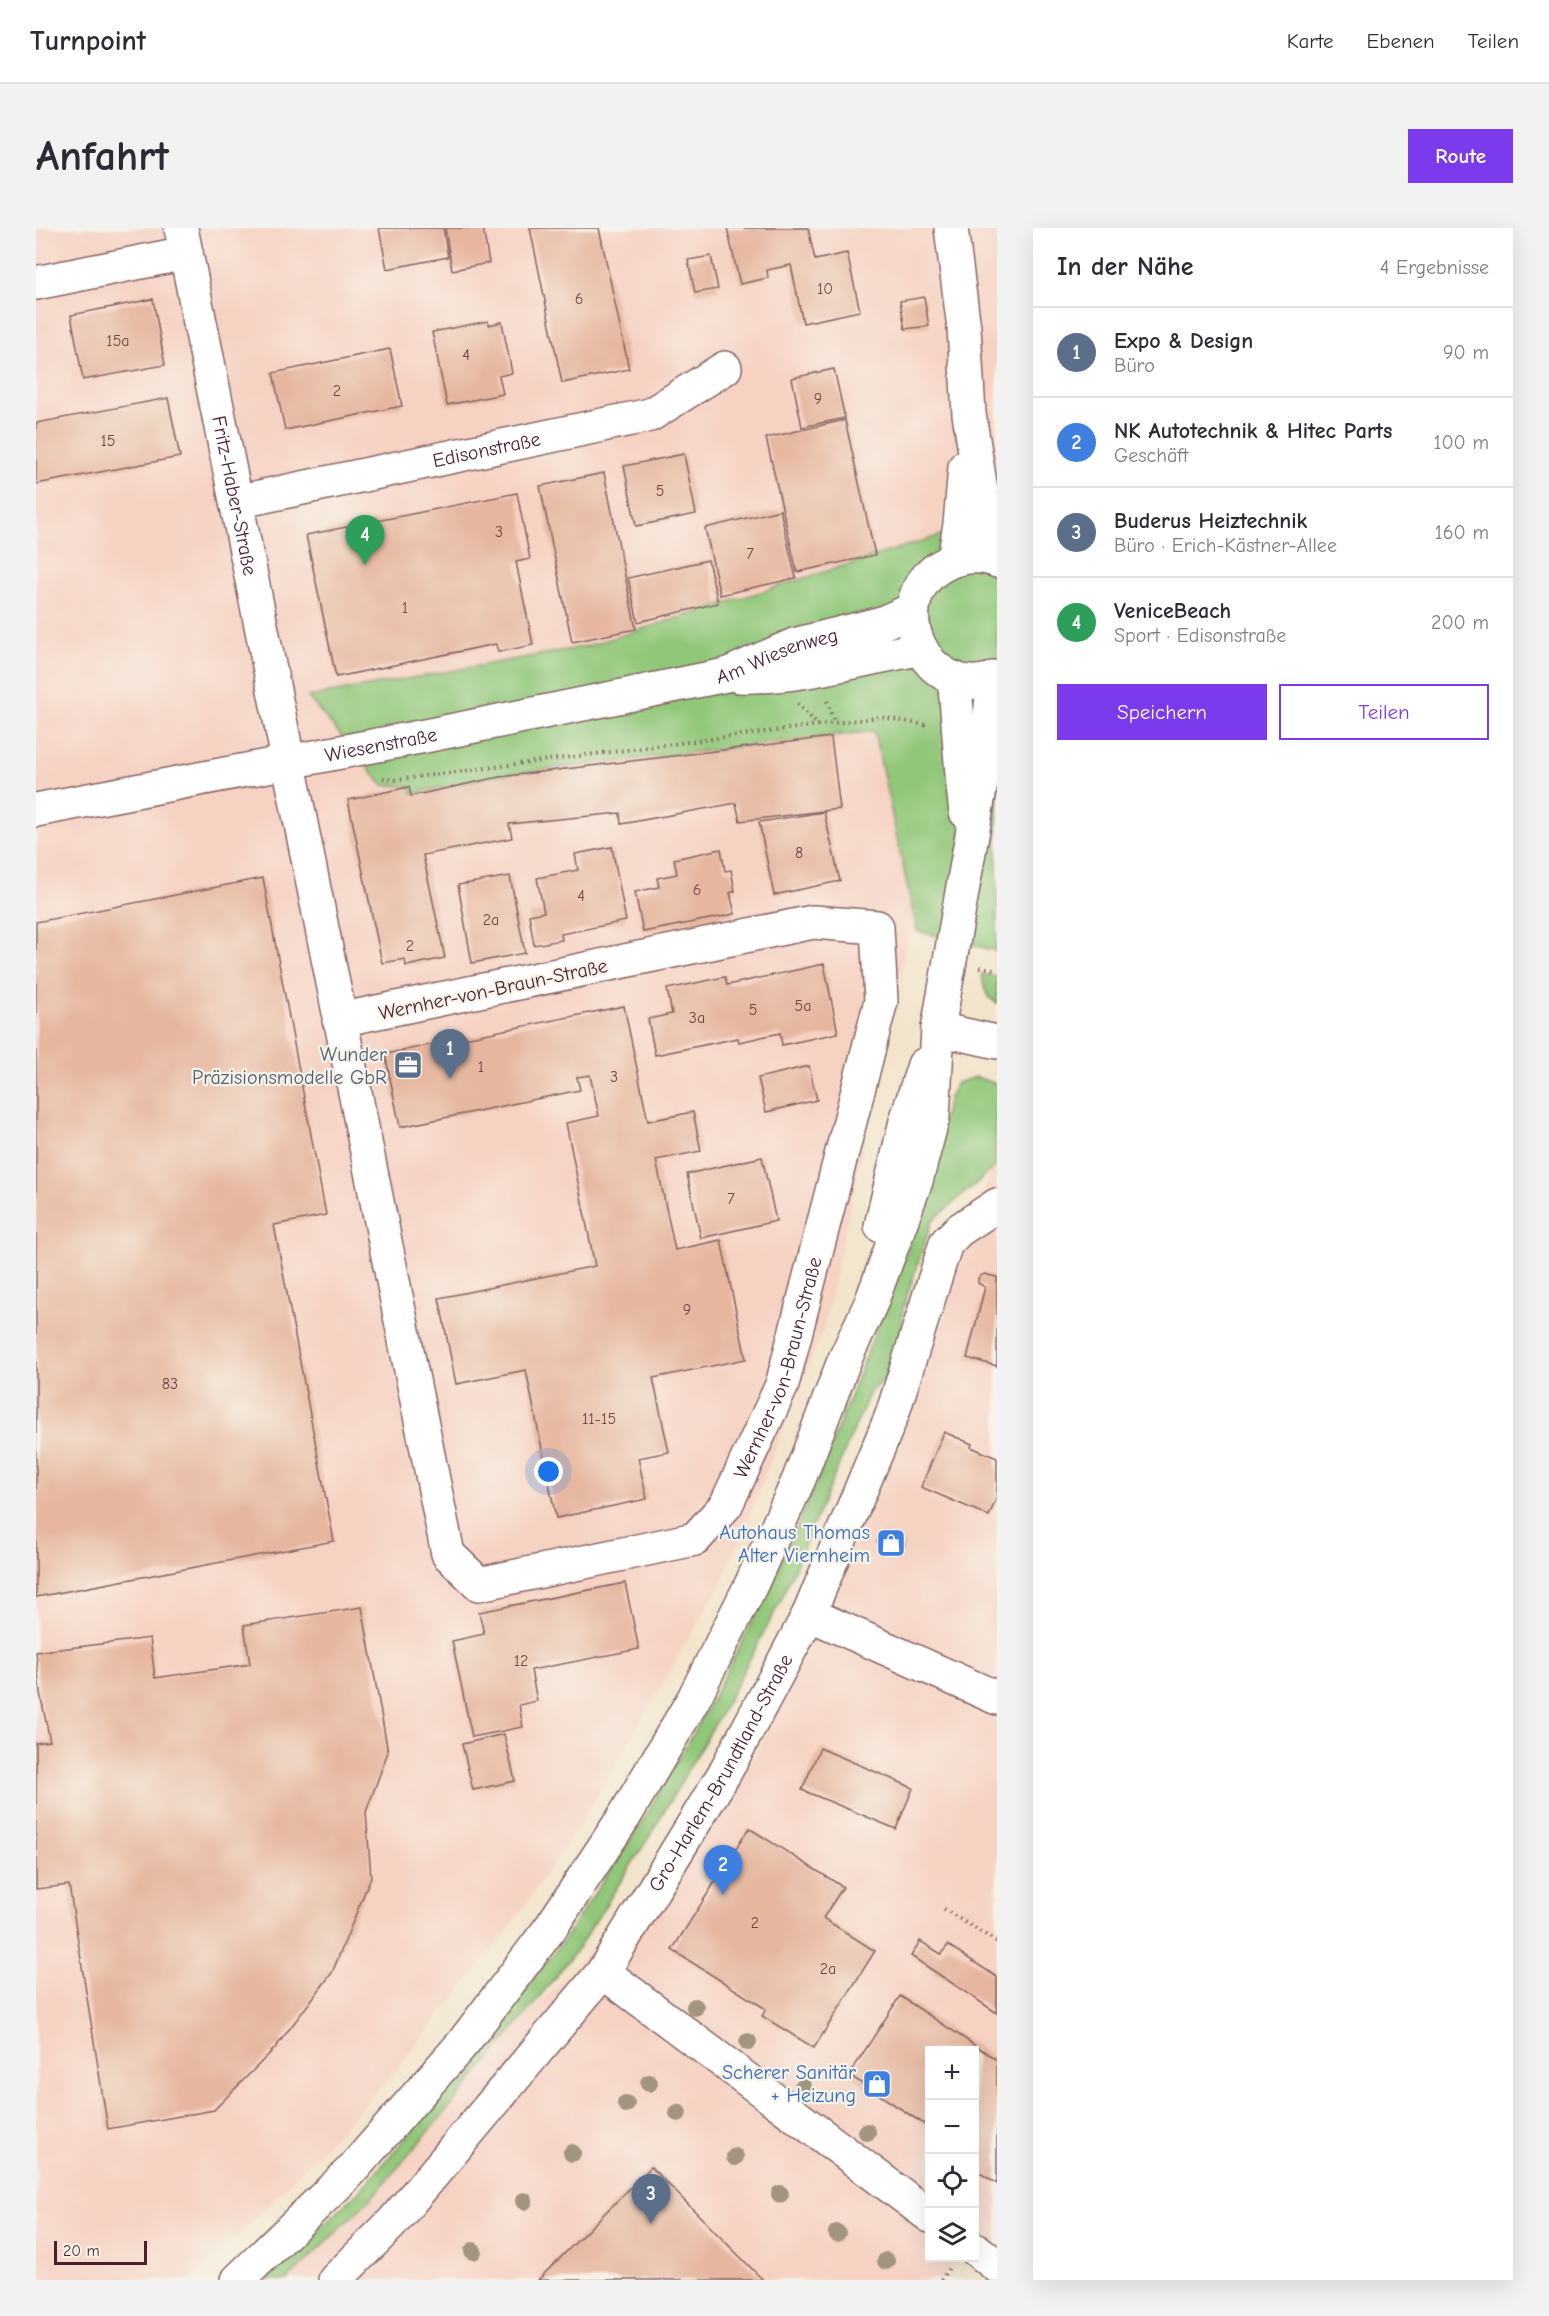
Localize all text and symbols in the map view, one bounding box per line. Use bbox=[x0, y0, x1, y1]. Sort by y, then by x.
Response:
text: Turnpoint bbox=[30, 25, 146, 57]
text: Karte bbox=[1287, 29, 1334, 53]
text: Ebenen bbox=[1367, 29, 1435, 53]
text: Teilen bbox=[1468, 29, 1519, 53]
button: Route bbox=[1408, 129, 1513, 183]
text: Anfahrt bbox=[36, 132, 169, 181]
text: In der Nähe bbox=[1057, 252, 1194, 282]
text: 4 Ergebnisse bbox=[1380, 256, 1489, 279]
house number: 10 bbox=[817, 280, 833, 298]
house number: 6 bbox=[575, 290, 583, 308]
text: Expo & Design bbox=[1114, 328, 1253, 354]
house number: 15a bbox=[106, 332, 130, 350]
text: 1 bbox=[1073, 341, 1080, 364]
text: 90 m bbox=[1443, 341, 1489, 364]
house number: 4 bbox=[462, 346, 470, 364]
text: Büro bbox=[1114, 354, 1155, 377]
house number: 2 bbox=[333, 382, 341, 400]
house number: 9 bbox=[814, 390, 822, 408]
street label: Fritz-Haber-Straße bbox=[207, 414, 262, 578]
text: NK Autotechnik & Hitec Parts bbox=[1114, 418, 1392, 444]
street label: Edisonstraße bbox=[431, 427, 543, 472]
text: 2 bbox=[1072, 431, 1081, 454]
text: 100 m bbox=[1434, 431, 1489, 454]
house number: 15 bbox=[100, 432, 116, 450]
text: Geschäft bbox=[1114, 444, 1189, 467]
house number: 5 bbox=[656, 482, 664, 500]
text: Buderus Heiztechnik bbox=[1114, 508, 1307, 534]
pin: 4 bbox=[346, 516, 384, 565]
text: 3 bbox=[1072, 521, 1081, 544]
text: 160 m bbox=[1435, 521, 1489, 544]
house number: 3 bbox=[495, 523, 503, 541]
text: Büro · Erich-Kästner-Allee bbox=[1114, 534, 1337, 557]
house number: 7 bbox=[746, 545, 754, 563]
text: VeniceBeach bbox=[1114, 598, 1231, 624]
house number: 1 bbox=[402, 599, 408, 617]
text: 4 bbox=[1072, 611, 1081, 634]
text: 200 m bbox=[1431, 611, 1489, 634]
street label: Am Wiesenweg bbox=[715, 623, 840, 689]
text: Sport · Edisonstraße bbox=[1114, 624, 1286, 647]
button: Speichern bbox=[1057, 684, 1267, 740]
button: Teilen bbox=[1279, 684, 1489, 740]
street label: Wiesenstraße bbox=[323, 723, 439, 767]
house number: 8 bbox=[795, 844, 803, 862]
house number: 6 bbox=[693, 881, 701, 899]
house number: 4 bbox=[577, 887, 585, 905]
house number: 2a bbox=[483, 911, 499, 929]
house number: 2 bbox=[406, 937, 414, 955]
street label: Wernher-von-Braun-Straße bbox=[377, 954, 610, 1025]
house number: 5a bbox=[795, 997, 811, 1015]
house number: 5 bbox=[749, 1001, 757, 1019]
house number: 3a bbox=[689, 1009, 705, 1027]
pin: 1 bbox=[430, 1030, 470, 1079]
place label: Wunder Präzisionsmodelle GbR bbox=[192, 1043, 387, 1089]
office icon: Wunder Präzisionsmodelle GbR bbox=[392, 1049, 424, 1081]
house number: 1 bbox=[478, 1058, 484, 1076]
house number: 3 bbox=[610, 1068, 618, 1086]
house number: 7 bbox=[727, 1190, 735, 1208]
street label: Wernher-von-Braun-Straße bbox=[729, 1254, 827, 1482]
house number: 9 bbox=[683, 1301, 691, 1319]
house number: 83 bbox=[162, 1375, 178, 1393]
house number: 11-15 bbox=[582, 1410, 616, 1428]
your location bbox=[534, 1457, 563, 1486]
place label: Autohaus Thomas Alter Viernheim bbox=[719, 1521, 870, 1567]
shop icon: Autohaus Thomas Alter Viernheim bbox=[875, 1527, 907, 1559]
street label: Gro-Harlem-Brundtland-Straße bbox=[644, 1650, 798, 1896]
house number: 12 bbox=[514, 1652, 528, 1670]
pin: 2 bbox=[704, 1846, 742, 1895]
house number: 2 bbox=[751, 1914, 759, 1932]
house number: 2a bbox=[820, 1960, 836, 1978]
map controls bbox=[925, 2046, 979, 2262]
button: + bbox=[925, 2046, 979, 2100]
place label: Scherer Sanitär + Heizung bbox=[722, 2061, 856, 2107]
shop icon: Scherer Sanitär + Heizung bbox=[861, 2068, 893, 2100]
button: − bbox=[925, 2100, 979, 2154]
button: locate bbox=[925, 2154, 979, 2208]
pin: 3 bbox=[632, 2174, 670, 2224]
button: layers bbox=[925, 2208, 979, 2262]
scale bar bbox=[54, 2238, 147, 2266]
text: 20 m bbox=[63, 2242, 100, 2260]

